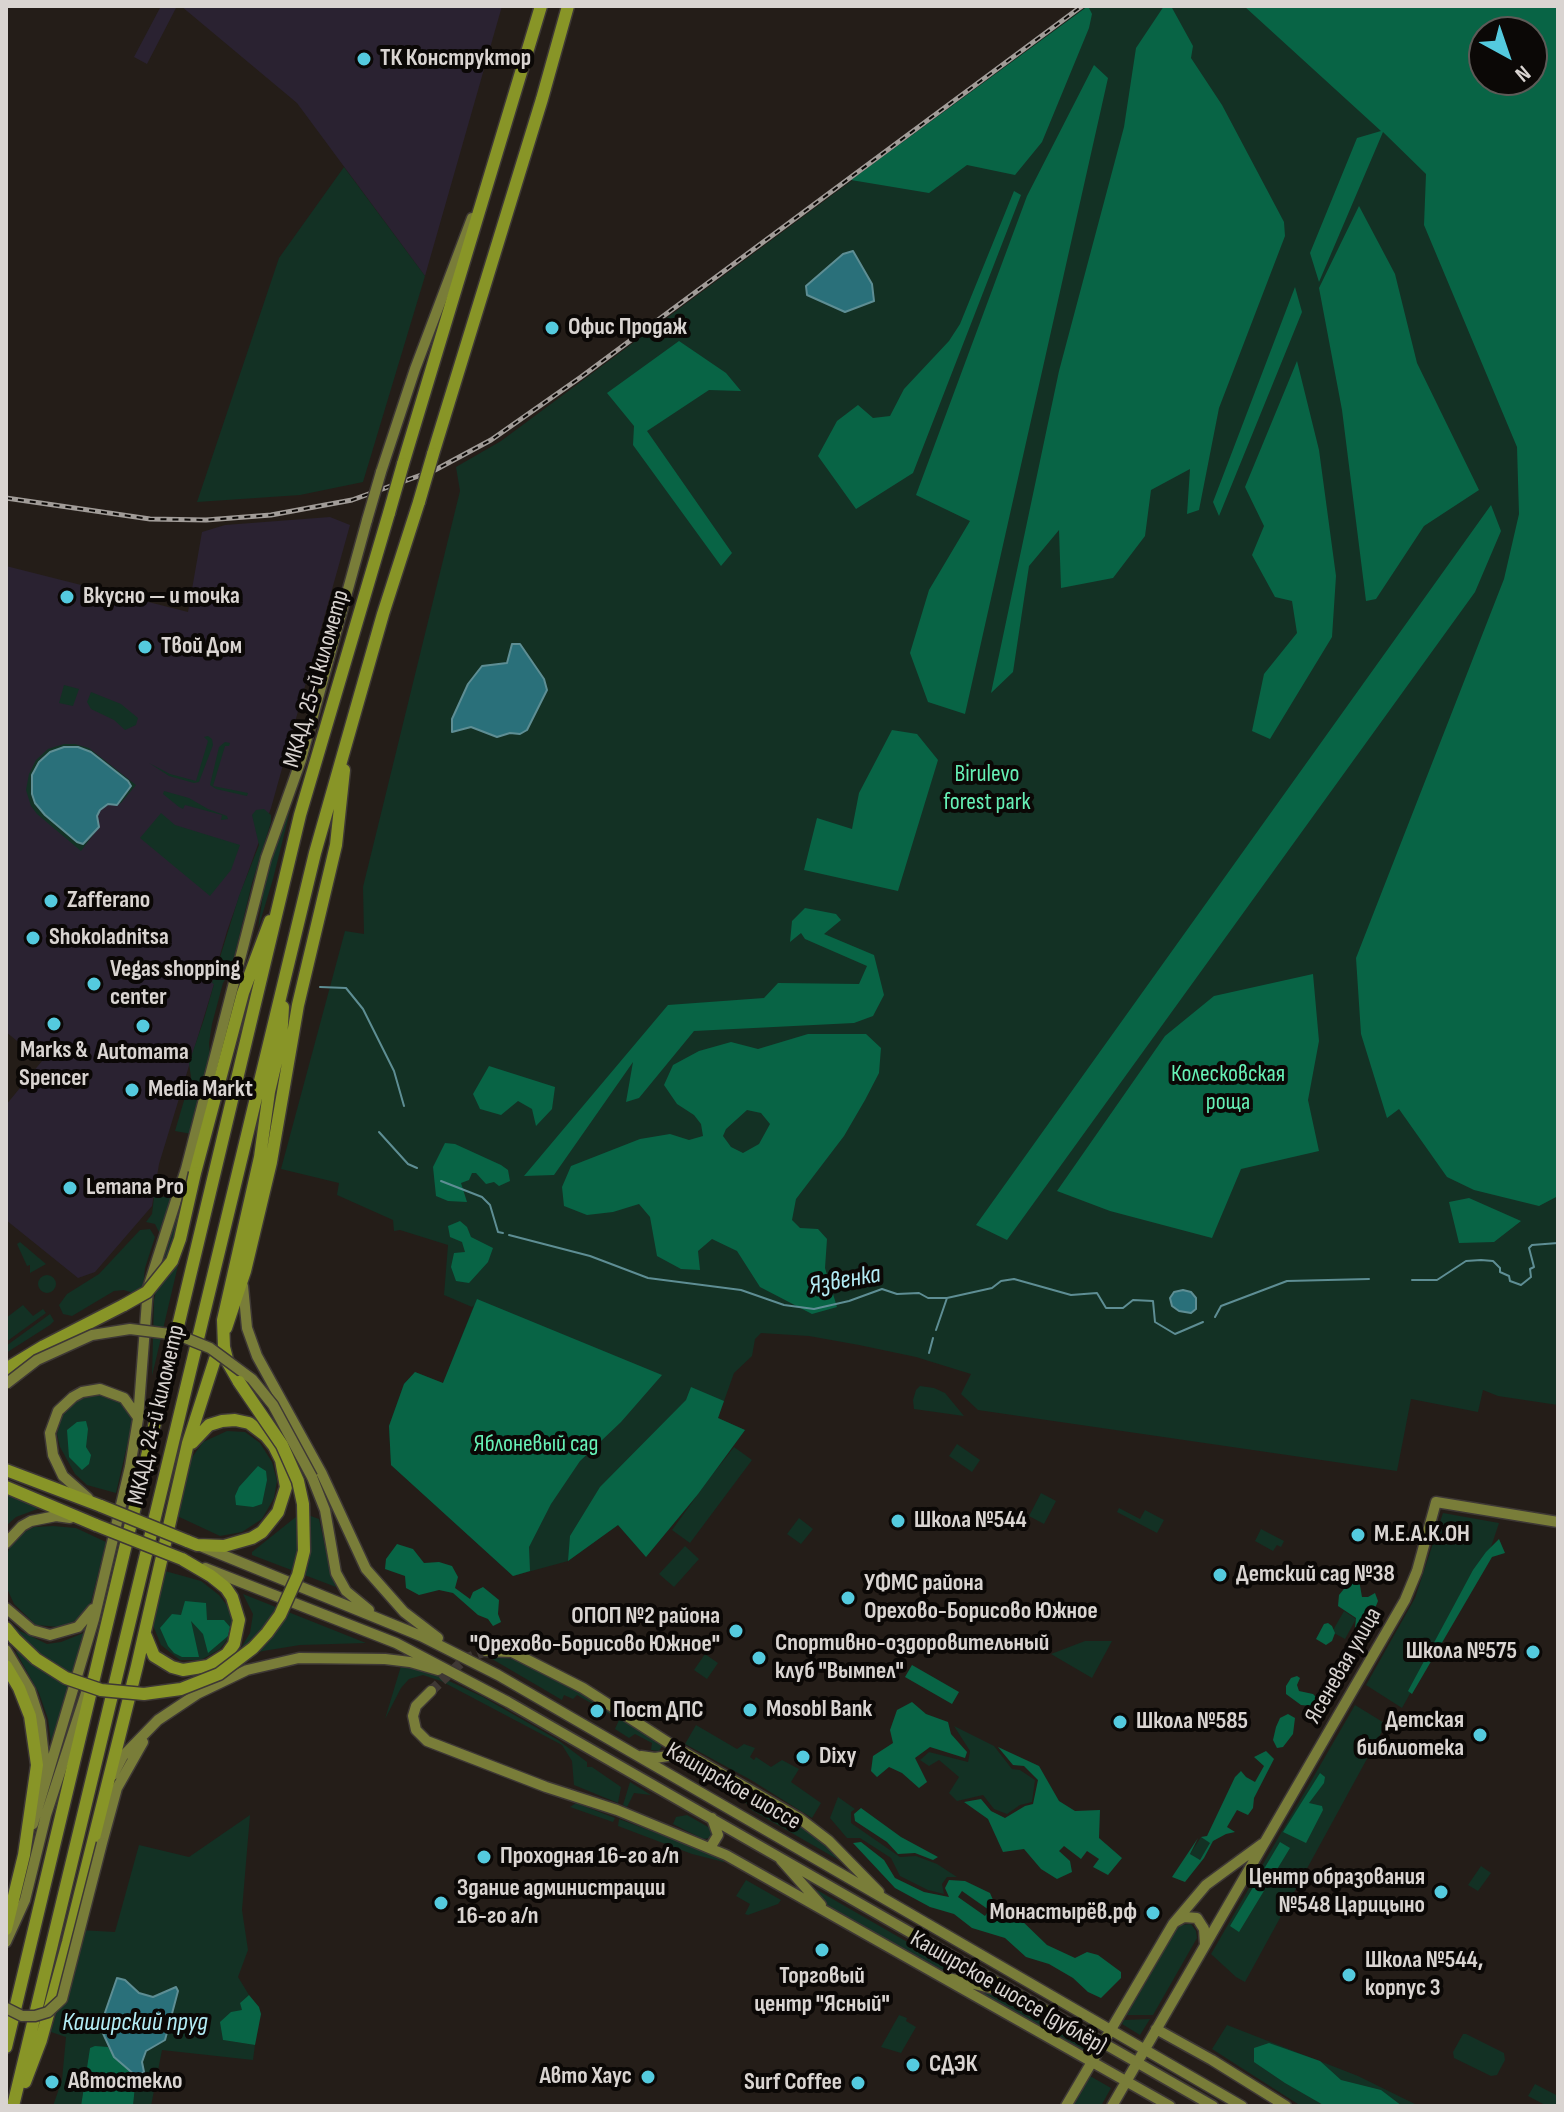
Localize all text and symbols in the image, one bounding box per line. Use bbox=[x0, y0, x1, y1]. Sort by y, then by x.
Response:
north arrow bbox=[1468, 16, 1548, 96]
place label: ТК Конструктор bbox=[380, 45, 531, 73]
marker: ТК Конструктор bbox=[355, 50, 373, 68]
text: N bbox=[1509, 59, 1536, 87]
place label: Офис Продаж bbox=[568, 314, 687, 342]
marker: Офис Продаж bbox=[543, 319, 561, 337]
place label: Вкусно — и точка bbox=[83, 583, 240, 611]
street label: МКАД, 25-й километр bbox=[278, 587, 356, 771]
marker: Вкусно — и точка bbox=[58, 588, 76, 606]
place label: Твой Дом bbox=[161, 633, 242, 661]
marker: Твой Дом bbox=[136, 638, 154, 656]
park label: Birulevo forest park bbox=[943, 761, 1031, 817]
place label: Zafferano bbox=[67, 887, 150, 915]
marker: Zafferano bbox=[42, 892, 60, 910]
place label: Shokoladnitsa bbox=[49, 924, 169, 952]
marker: Shokoladnitsa bbox=[24, 929, 42, 947]
place label: Vegas shopping center bbox=[110, 956, 241, 1012]
marker: Vegas shopping center bbox=[85, 975, 103, 993]
marker: Marks & Spencer bbox=[45, 1015, 63, 1033]
marker: Automama bbox=[134, 1017, 152, 1035]
place label: Marks & Spencer bbox=[19, 1037, 89, 1093]
place label: Automama bbox=[97, 1039, 189, 1067]
park label: Колесковская роща bbox=[1171, 1061, 1285, 1117]
place label: Мedia Мarkt bbox=[148, 1076, 253, 1104]
marker: Мedia Мarkt bbox=[123, 1081, 141, 1099]
place label: Lemana Pro bbox=[86, 1174, 184, 1202]
marker: Lemana Pro bbox=[61, 1179, 79, 1197]
water label: Язвенка bbox=[807, 1259, 883, 1303]
street label: МКАД, 24-й километр bbox=[122, 1322, 192, 1508]
park label: Яблоневый сад bbox=[474, 1431, 598, 1459]
place label: Школа №544 bbox=[914, 1507, 1027, 1535]
marker: Школа №544 bbox=[889, 1512, 907, 1530]
place label: М.Е.А.К.ОН bbox=[1374, 1521, 1470, 1549]
marker: М.Е.А.К.ОН bbox=[1349, 1526, 1367, 1544]
place label: Детский сад №38 bbox=[1236, 1561, 1395, 1589]
marker: Детский сад №38 bbox=[1211, 1566, 1229, 1584]
place label: УФМС района Орехово-Борисово Южное bbox=[864, 1570, 1098, 1626]
marker: УФМС района Орехово-Борисово Южное bbox=[839, 1589, 857, 1607]
place label: ОПОП №2 района "Орехово-Борисово Южное" bbox=[470, 1603, 720, 1659]
street label: Ясеневая улица bbox=[1299, 1603, 1389, 1729]
marker: ОПОП №2 района "Орехово-Борисово Южное" bbox=[727, 1622, 745, 1640]
place label: Спортивно-оздоровительный клуб "Вымпел" bbox=[775, 1630, 1049, 1686]
place label: Школа №575 bbox=[1406, 1638, 1517, 1666]
marker: Школа №575 bbox=[1524, 1643, 1542, 1661]
marker: Спортивно-оздоровительный клуб "Вымпел" bbox=[750, 1649, 768, 1667]
place label: Mosobl Bank bbox=[766, 1696, 872, 1724]
place label: Пост ДПС bbox=[613, 1697, 703, 1725]
marker: Mosobl Bank bbox=[741, 1701, 759, 1719]
marker: Пост ДПС bbox=[588, 1702, 606, 1720]
place label: Детская библиотека bbox=[1357, 1707, 1464, 1763]
place label: Школа №585 bbox=[1136, 1708, 1248, 1736]
marker: Школа №585 bbox=[1111, 1713, 1129, 1731]
marker: Детская библиотека bbox=[1471, 1726, 1489, 1744]
street label: Каширское шоссе bbox=[661, 1737, 805, 1837]
place label: Dixy bbox=[819, 1743, 856, 1771]
marker: Dixy bbox=[794, 1748, 812, 1766]
place label: Проходная 16-го а/п bbox=[500, 1843, 679, 1871]
marker: Проходная 16-го а/п bbox=[475, 1848, 493, 1866]
place label: Центр образования №548 Царицыно bbox=[1249, 1864, 1425, 1920]
place label: Здание администрации 16-го а/п bbox=[457, 1875, 666, 1931]
marker: Центр образования №548 Царицыно bbox=[1432, 1883, 1450, 1901]
marker: Здание администрации 16-го а/п bbox=[432, 1894, 450, 1912]
place label: Монастырёв.рф bbox=[990, 1899, 1137, 1927]
marker: Монастырёв.рф bbox=[1144, 1904, 1162, 1922]
street label: Каширское шоссе (дублёр) bbox=[905, 1925, 1111, 2061]
marker: Торговый центр "Ясный" bbox=[813, 1941, 831, 1959]
place label: Школа №544, корпус 3 bbox=[1365, 1947, 1483, 2003]
place label: Торговый центр "Ясный" bbox=[754, 1963, 890, 2019]
marker: Школа №544, корпус 3 bbox=[1340, 1966, 1358, 1984]
water label: Каширский пруд bbox=[62, 2007, 208, 2039]
place label: СДЭК bbox=[929, 2051, 977, 2079]
marker: СДЭК bbox=[904, 2056, 922, 2074]
place label: Авто Хаус bbox=[540, 2063, 632, 2091]
place label: Автостекло bbox=[68, 2068, 183, 2096]
marker: Авто Хаус bbox=[639, 2068, 657, 2086]
place label: Surf Coffee bbox=[744, 2069, 842, 2097]
marker: Автостекло bbox=[43, 2073, 61, 2091]
marker: Surf Coffee bbox=[849, 2074, 867, 2092]

